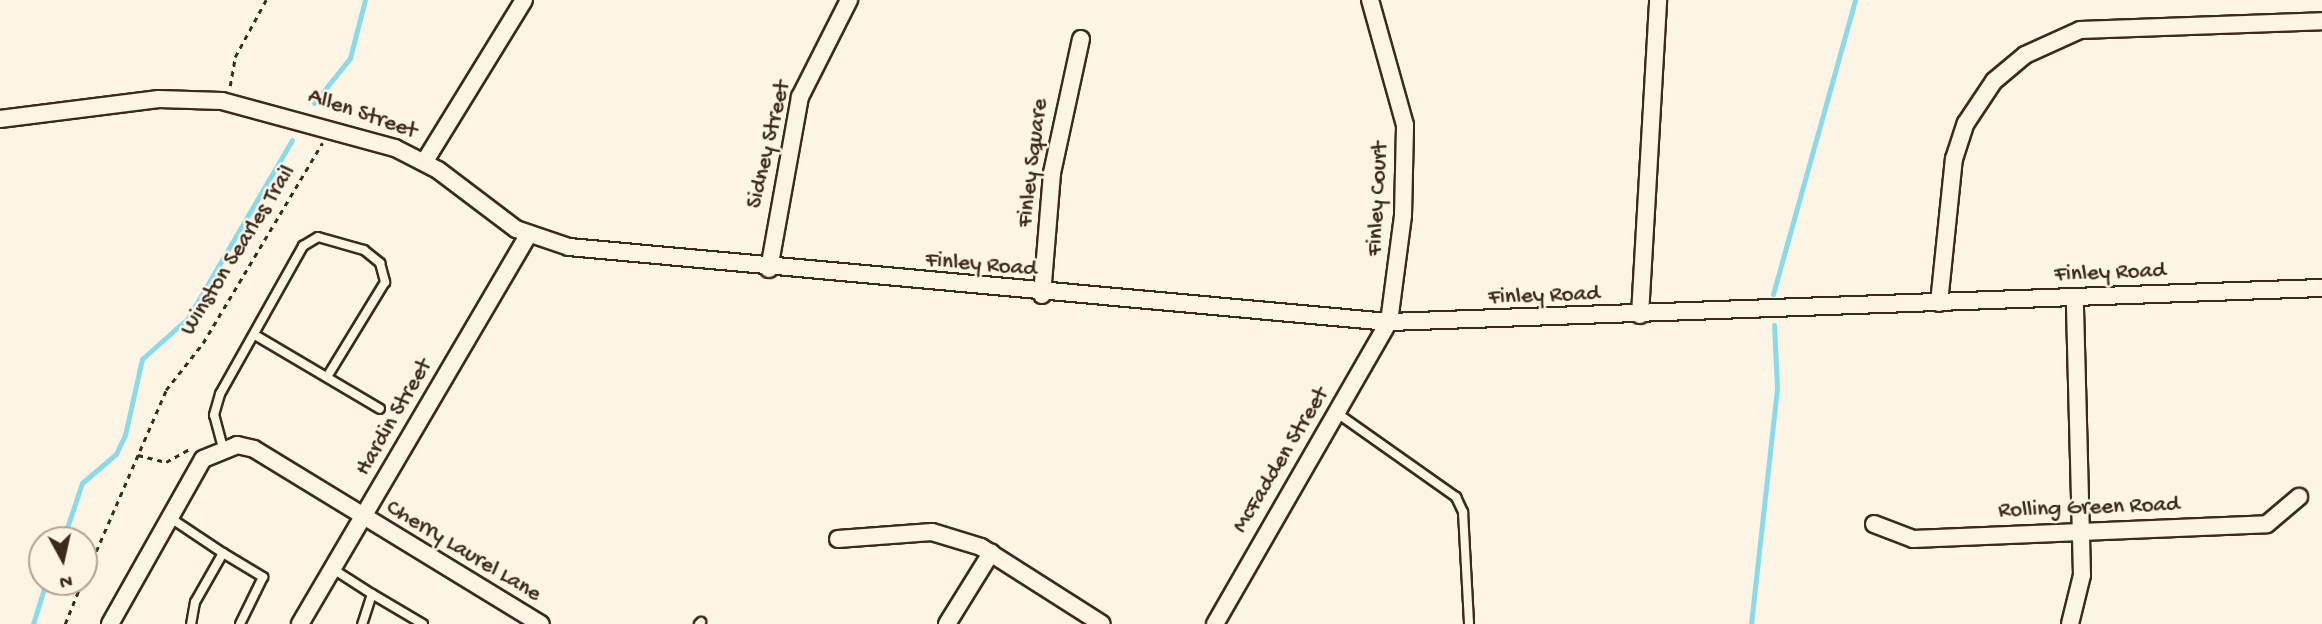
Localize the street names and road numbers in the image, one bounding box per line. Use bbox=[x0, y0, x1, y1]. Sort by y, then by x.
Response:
street label: Sidney Street bbox=[742, 79, 798, 211]
street label: Allen Street bbox=[304, 84, 420, 146]
street label: Finley Square bbox=[1012, 97, 1056, 229]
street label: Finley Court bbox=[1362, 141, 1396, 257]
street label: Winston Searles Trail bbox=[175, 161, 303, 341]
street label: Finley Road bbox=[924, 247, 1038, 285]
street label: Finley Road bbox=[2054, 258, 2166, 290]
street label: Finley Road bbox=[1488, 281, 1600, 313]
street label: Hardin Street bbox=[350, 355, 440, 481]
street label: McFadden Street bbox=[1228, 383, 1336, 539]
street label: Rolling Green Road bbox=[1998, 492, 2180, 526]
street label: Cherry Laurel Lane bbox=[380, 495, 546, 609]

